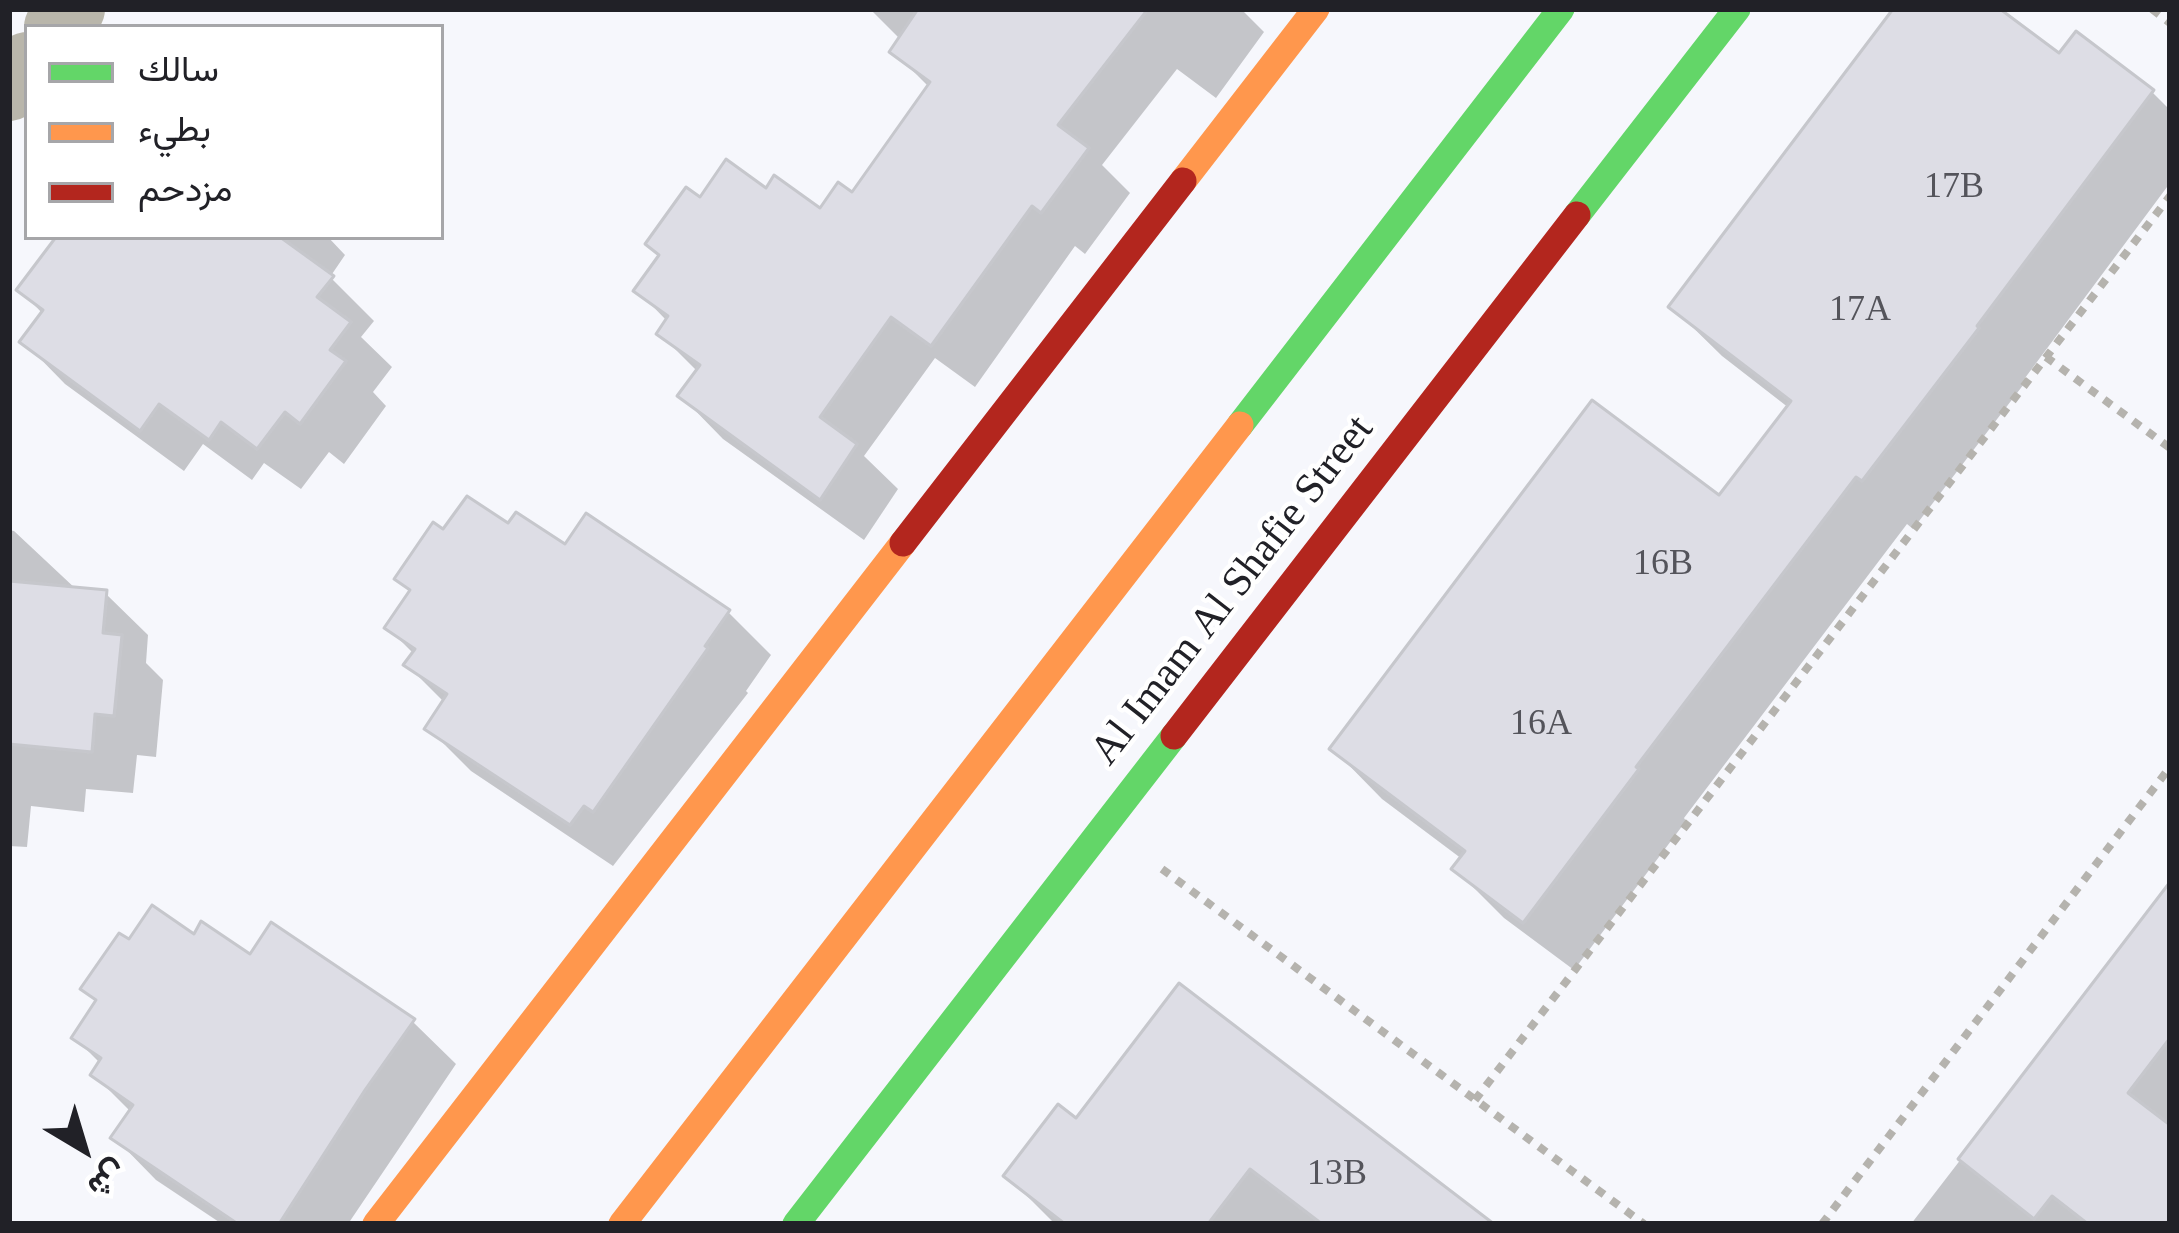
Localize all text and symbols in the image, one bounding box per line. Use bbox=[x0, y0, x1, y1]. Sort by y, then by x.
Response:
legend bbox=[24, 24, 444, 240]
text: سالك bbox=[138, 44, 219, 100]
text: بطيء bbox=[138, 104, 211, 160]
text: مزدحم bbox=[138, 164, 232, 220]
house number: 17B bbox=[1923, 166, 1985, 210]
house number: 17A bbox=[1828, 289, 1892, 333]
street label: Al Imam Al Shafie Street bbox=[1073, 396, 1393, 786]
house number: 16B bbox=[1632, 543, 1694, 587]
house number: 16A bbox=[1509, 703, 1573, 747]
north arrow bbox=[24, 1089, 144, 1209]
text: ش bbox=[75, 1145, 138, 1210]
house number: 13B bbox=[1306, 1153, 1368, 1197]

